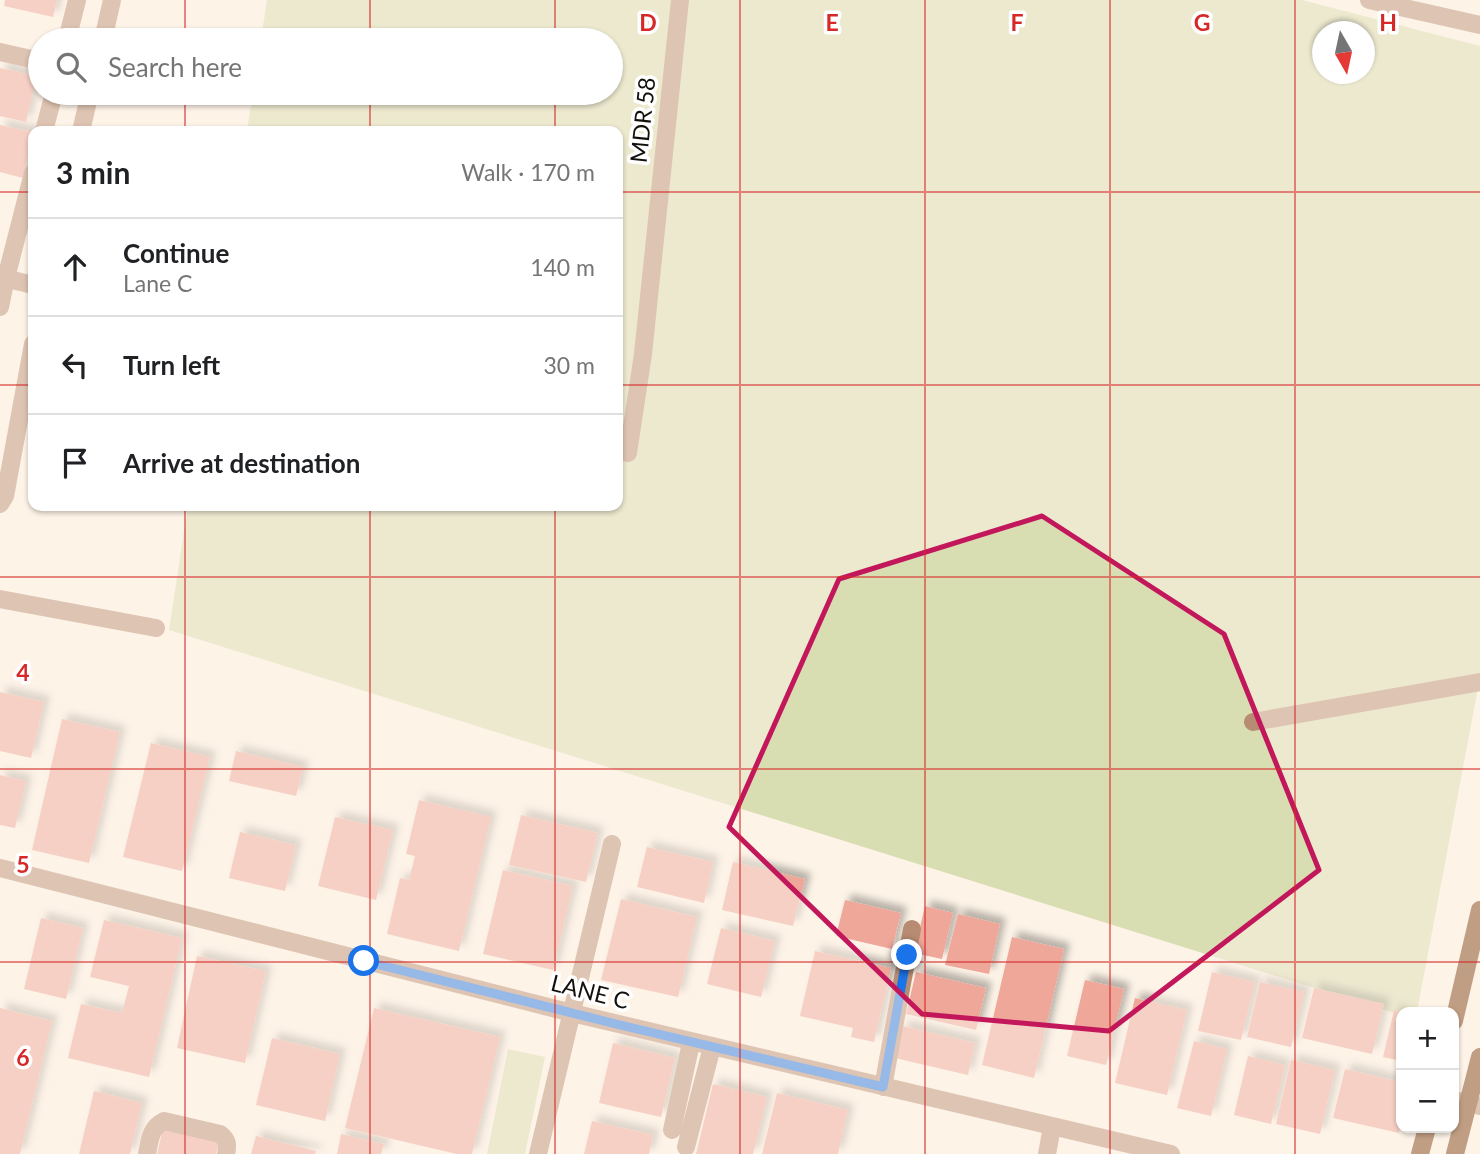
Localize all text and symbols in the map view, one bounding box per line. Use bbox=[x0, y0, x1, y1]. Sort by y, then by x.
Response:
text: D bbox=[639, 8, 657, 36]
text: E bbox=[825, 8, 839, 36]
text: F bbox=[1010, 8, 1024, 36]
text: G bbox=[1194, 8, 1210, 36]
text: H bbox=[1379, 8, 1397, 36]
north arrow bbox=[1312, 21, 1375, 84]
search box bbox=[28, 28, 623, 105]
icon: search bbox=[52, 48, 90, 86]
text: Search here bbox=[108, 51, 242, 83]
street label: MDR 58 bbox=[624, 76, 660, 164]
text: 3 min bbox=[56, 154, 130, 190]
text: Walk · 170 m bbox=[461, 158, 595, 186]
text: Continue bbox=[123, 237, 229, 269]
icon: ahead bbox=[56, 248, 94, 286]
text: 140 m bbox=[530, 253, 595, 281]
text: Lane C bbox=[123, 269, 192, 297]
icon: left bbox=[56, 346, 94, 384]
text: Turn left bbox=[123, 349, 220, 381]
text: 30 m bbox=[544, 351, 595, 379]
icon: arrive bbox=[56, 444, 94, 482]
text: Arrive at destination bbox=[123, 447, 360, 479]
text: 4 bbox=[16, 658, 30, 686]
text: 5 bbox=[16, 850, 30, 878]
route end bbox=[891, 939, 922, 970]
route start bbox=[348, 945, 379, 976]
street label: LANE C bbox=[548, 968, 632, 1014]
map controls bbox=[1396, 1007, 1459, 1133]
button: + bbox=[1396, 1007, 1459, 1070]
text: 6 bbox=[16, 1043, 30, 1071]
button: − bbox=[1396, 1070, 1459, 1133]

